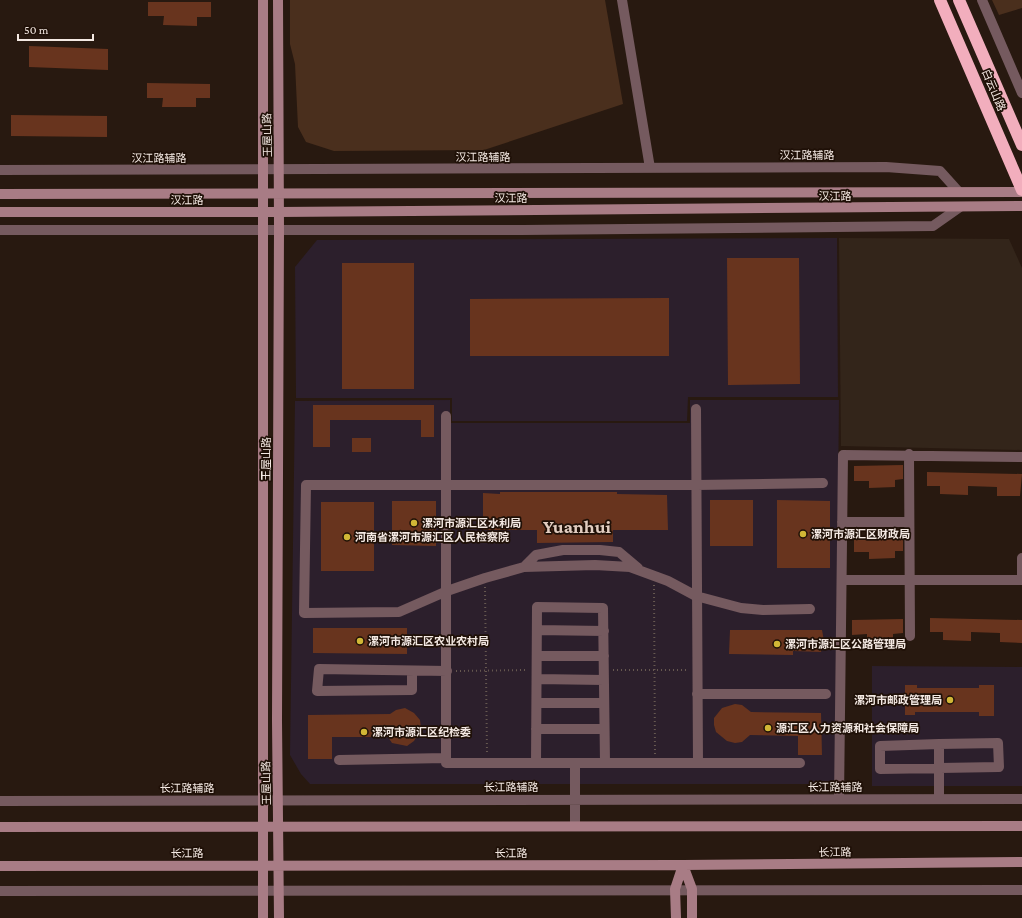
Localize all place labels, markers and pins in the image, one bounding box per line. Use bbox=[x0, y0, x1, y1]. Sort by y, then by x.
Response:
place label: 漯河市源汇区水利局 bbox=[422, 517, 521, 529]
marker: 漯河市源汇区水利局 bbox=[409, 518, 419, 528]
place label: 漯河市源汇区财政局 bbox=[811, 528, 910, 540]
marker: 漯河市源汇区财政局 bbox=[798, 529, 808, 539]
place label: 河南省漯河市源汇区人民检察院 bbox=[355, 531, 509, 543]
marker: 河南省漯河市源汇区人民检察院 bbox=[342, 532, 352, 542]
place label: 漯河市源汇区农业农村局 bbox=[368, 635, 489, 647]
marker: 漯河市源汇区农业农村局 bbox=[355, 636, 365, 646]
place label: 漯河市源汇区公路管理局 bbox=[785, 638, 906, 650]
marker: 漯河市源汇区公路管理局 bbox=[772, 639, 782, 649]
place label: 漯河市邮政管理局 bbox=[854, 694, 942, 706]
marker: 漯河市邮政管理局 bbox=[945, 695, 955, 705]
place label: 源汇区人力资源和社会保障局 bbox=[776, 722, 919, 734]
marker: 源汇区人力资源和社会保障局 bbox=[763, 723, 773, 733]
place label: 漯河市源汇区纪检委 bbox=[372, 726, 471, 738]
marker: 漯河市源汇区纪检委 bbox=[359, 727, 369, 737]

